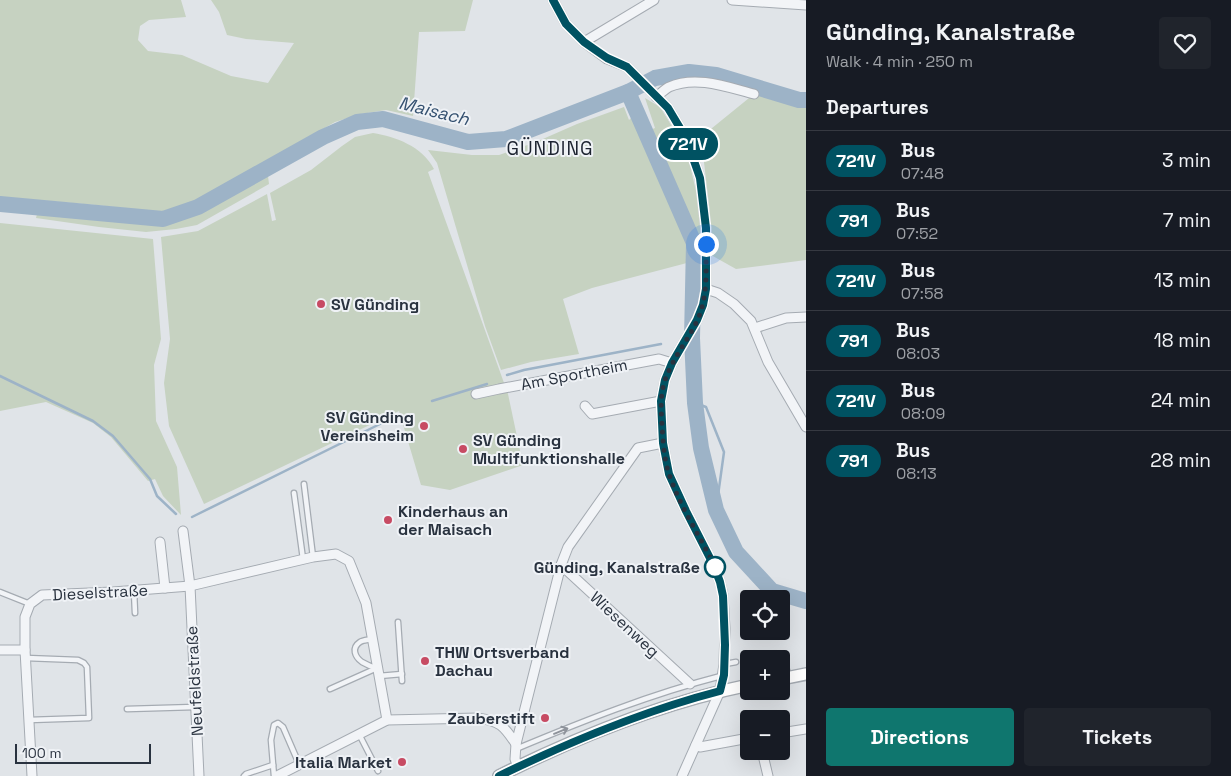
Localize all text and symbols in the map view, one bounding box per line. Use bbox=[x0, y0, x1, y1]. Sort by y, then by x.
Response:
text: Günding, Kanalstraße bbox=[826, 16, 1075, 47]
button: heart bbox=[1159, 17, 1211, 69]
text: Walk · 4 min · 250 m bbox=[826, 51, 973, 72]
water label: Maisach bbox=[397, 91, 473, 131]
text: Departures bbox=[826, 95, 929, 120]
line badge: 721V bbox=[653, 128, 723, 160]
text: 721V bbox=[668, 132, 708, 155]
district label: GÜNDING bbox=[506, 136, 594, 161]
text: Bus bbox=[901, 138, 935, 163]
text: 3 min bbox=[1162, 148, 1211, 173]
text: 721V bbox=[836, 149, 876, 172]
text: 07:48 bbox=[901, 163, 944, 184]
text: Bus bbox=[896, 198, 930, 223]
text: 7 min bbox=[1163, 208, 1211, 233]
text: 791 bbox=[839, 209, 868, 232]
text: 07:52 bbox=[896, 223, 938, 244]
your location bbox=[694, 232, 719, 257]
text: Bus bbox=[901, 258, 935, 283]
text: 13 min bbox=[1154, 268, 1211, 293]
text: 721V bbox=[836, 269, 876, 292]
text: 07:58 bbox=[901, 283, 943, 304]
place label: SV Günding bbox=[331, 294, 419, 315]
marker: SV Günding bbox=[315, 298, 327, 310]
text: Bus bbox=[896, 318, 930, 343]
text: 18 min bbox=[1154, 328, 1211, 353]
text: 791 bbox=[839, 329, 868, 352]
text: 08:03 bbox=[896, 343, 940, 364]
street label: Am Sportheim bbox=[519, 354, 629, 395]
text: Bus bbox=[901, 378, 935, 403]
text: 24 min bbox=[1151, 388, 1211, 413]
text: 721V bbox=[836, 389, 876, 412]
text: 08:09 bbox=[901, 403, 945, 424]
place label: SV Günding Vereinsheim bbox=[321, 407, 414, 446]
marker: SV Günding Vereinsheim bbox=[418, 420, 430, 432]
place label: SV Günding Multifunktionshalle bbox=[473, 430, 625, 469]
text: Bus bbox=[896, 438, 930, 463]
marker: SV Günding Multifunktionshalle bbox=[457, 443, 469, 455]
text: 28 min bbox=[1150, 448, 1211, 473]
text: 791 bbox=[839, 449, 868, 472]
text: 08:13 bbox=[896, 463, 937, 484]
place label: Kinderhaus an der Maisach bbox=[398, 501, 508, 540]
marker: Kinderhaus an der Maisach bbox=[382, 514, 394, 526]
marker: Günding, Kanalstraße bbox=[704, 556, 726, 578]
place label: Günding, Kanalstraße bbox=[534, 557, 700, 578]
street label: Dieselstraße bbox=[52, 580, 148, 605]
street label: Wiesenweg bbox=[586, 587, 664, 662]
map controls bbox=[740, 590, 790, 760]
button: locate bbox=[740, 590, 790, 640]
street label: Neufeldstraße bbox=[181, 625, 208, 737]
place label: THW Ortsverband Dachau bbox=[435, 642, 569, 681]
button: + bbox=[740, 650, 790, 700]
marker: THW Ortsverband Dachau bbox=[419, 655, 431, 667]
place label: Zauberstift bbox=[447, 708, 535, 729]
button: Directions bbox=[826, 708, 1014, 766]
button: Tickets bbox=[1024, 708, 1211, 766]
button: − bbox=[740, 710, 790, 760]
marker: Zauberstift bbox=[539, 712, 551, 724]
one-way arrow bbox=[553, 725, 568, 735]
scale bar bbox=[15, 741, 151, 764]
text: 100 m bbox=[22, 744, 61, 762]
place label: Italia Market bbox=[295, 752, 392, 773]
marker: Italia Market bbox=[396, 756, 408, 768]

